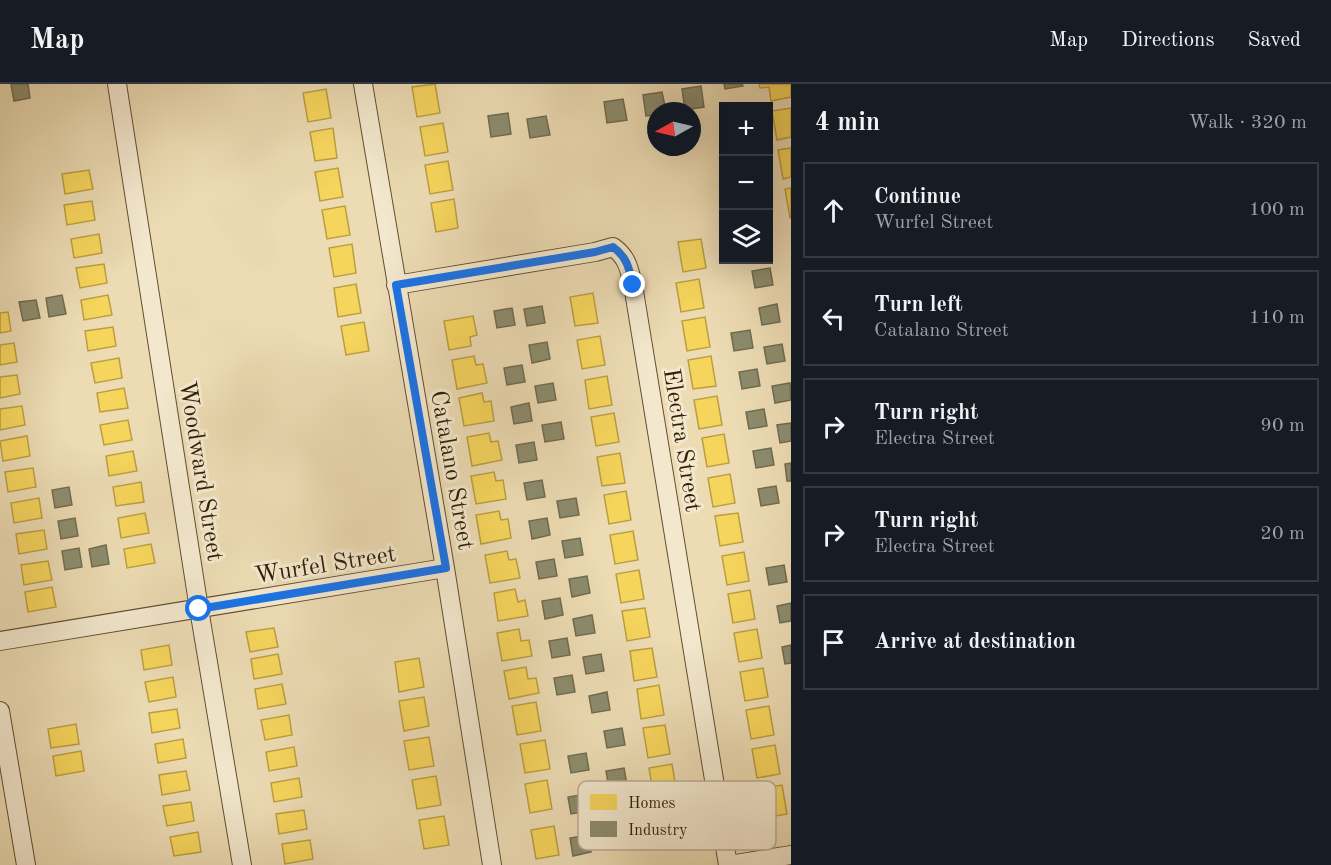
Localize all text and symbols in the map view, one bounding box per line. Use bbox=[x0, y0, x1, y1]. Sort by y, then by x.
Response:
text: Map bbox=[30, 27, 84, 55]
text: Map bbox=[1049, 30, 1088, 51]
text: Directions bbox=[1121, 30, 1215, 51]
text: Saved bbox=[1248, 30, 1301, 51]
north arrow bbox=[647, 102, 701, 156]
map controls bbox=[719, 102, 773, 264]
button: + bbox=[719, 102, 773, 156]
text: 4 min bbox=[815, 110, 880, 136]
text: Walk · 320 m bbox=[1188, 113, 1307, 133]
button: − bbox=[719, 156, 773, 210]
text: Continue bbox=[874, 186, 961, 208]
icon: ahead bbox=[817, 194, 850, 227]
text: 100 m bbox=[1249, 200, 1305, 220]
button: layers bbox=[719, 210, 773, 264]
text: Wurfel Street bbox=[874, 213, 993, 233]
route end bbox=[619, 271, 645, 297]
text: Turn left bbox=[874, 294, 963, 316]
icon: left bbox=[817, 302, 850, 335]
text: 110 m bbox=[1249, 308, 1305, 328]
text: Catalano Street bbox=[874, 321, 1009, 341]
street label: Electra Street bbox=[658, 367, 704, 514]
street label: Woodward Street bbox=[174, 380, 226, 563]
street label: Catalano Street bbox=[425, 389, 477, 552]
text: Turn right bbox=[874, 402, 978, 424]
icon: right bbox=[817, 410, 850, 443]
text: 90 m bbox=[1260, 416, 1305, 436]
text: Electra Street bbox=[874, 429, 995, 449]
text: Turn right bbox=[874, 510, 978, 532]
icon: right bbox=[817, 518, 850, 551]
text: 20 m bbox=[1260, 524, 1305, 544]
text: Electra Street bbox=[874, 537, 995, 557]
street label: Wurfel Street bbox=[253, 543, 398, 589]
route start bbox=[185, 595, 211, 621]
icon: arrive bbox=[817, 626, 850, 659]
text: Arrive at destination bbox=[874, 631, 1076, 653]
legend bbox=[578, 781, 776, 850]
text: Homes bbox=[628, 796, 676, 812]
text: Industry bbox=[628, 823, 688, 839]

